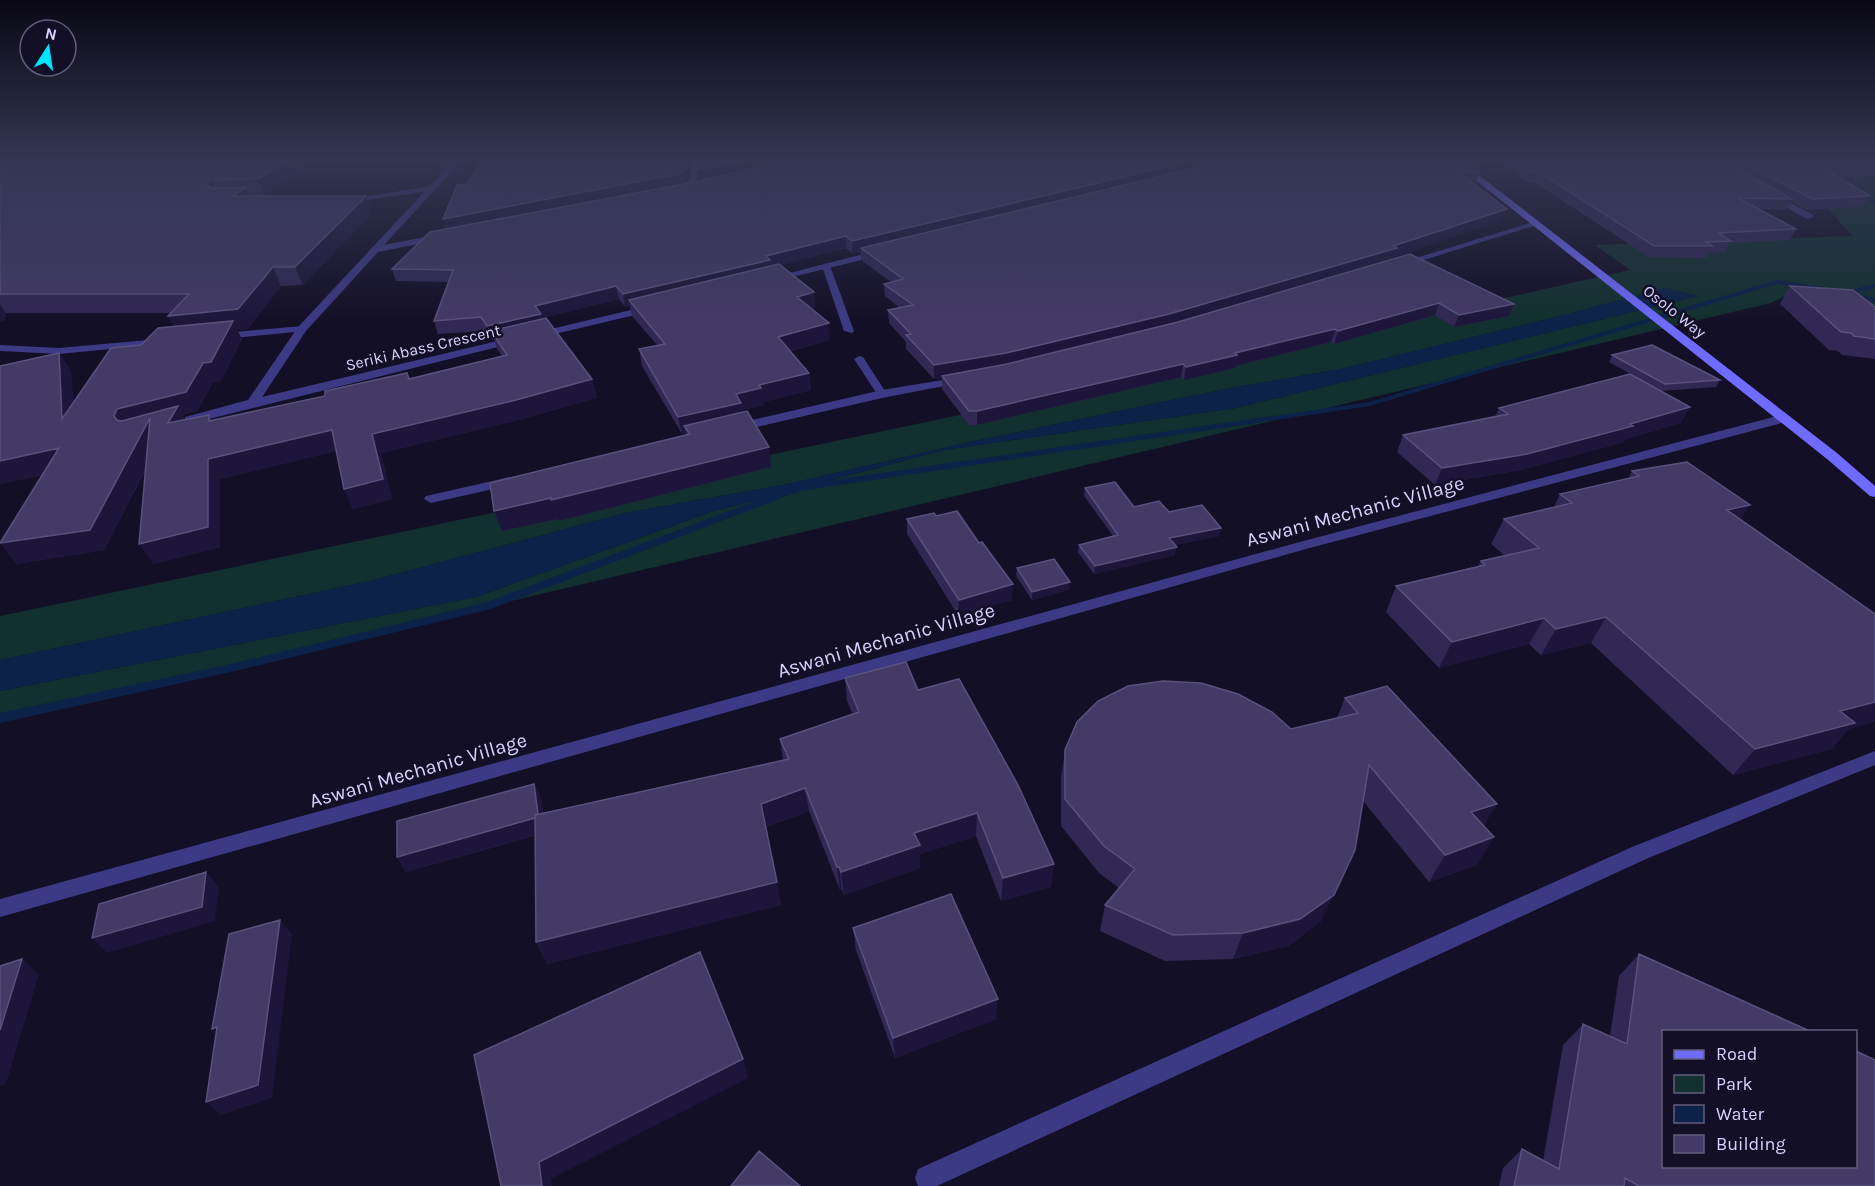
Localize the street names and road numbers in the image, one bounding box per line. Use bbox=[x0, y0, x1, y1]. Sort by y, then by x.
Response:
street label: Osolo Way bbox=[1639, 281, 1710, 342]
street label: Seriki Abass Crescent bbox=[344, 320, 502, 375]
street label: Aswani Mechanic Village bbox=[1243, 471, 1467, 552]
street label: Aswani Mechanic Village bbox=[775, 598, 997, 683]
street label: Aswani Mechanic Village bbox=[307, 728, 529, 813]

